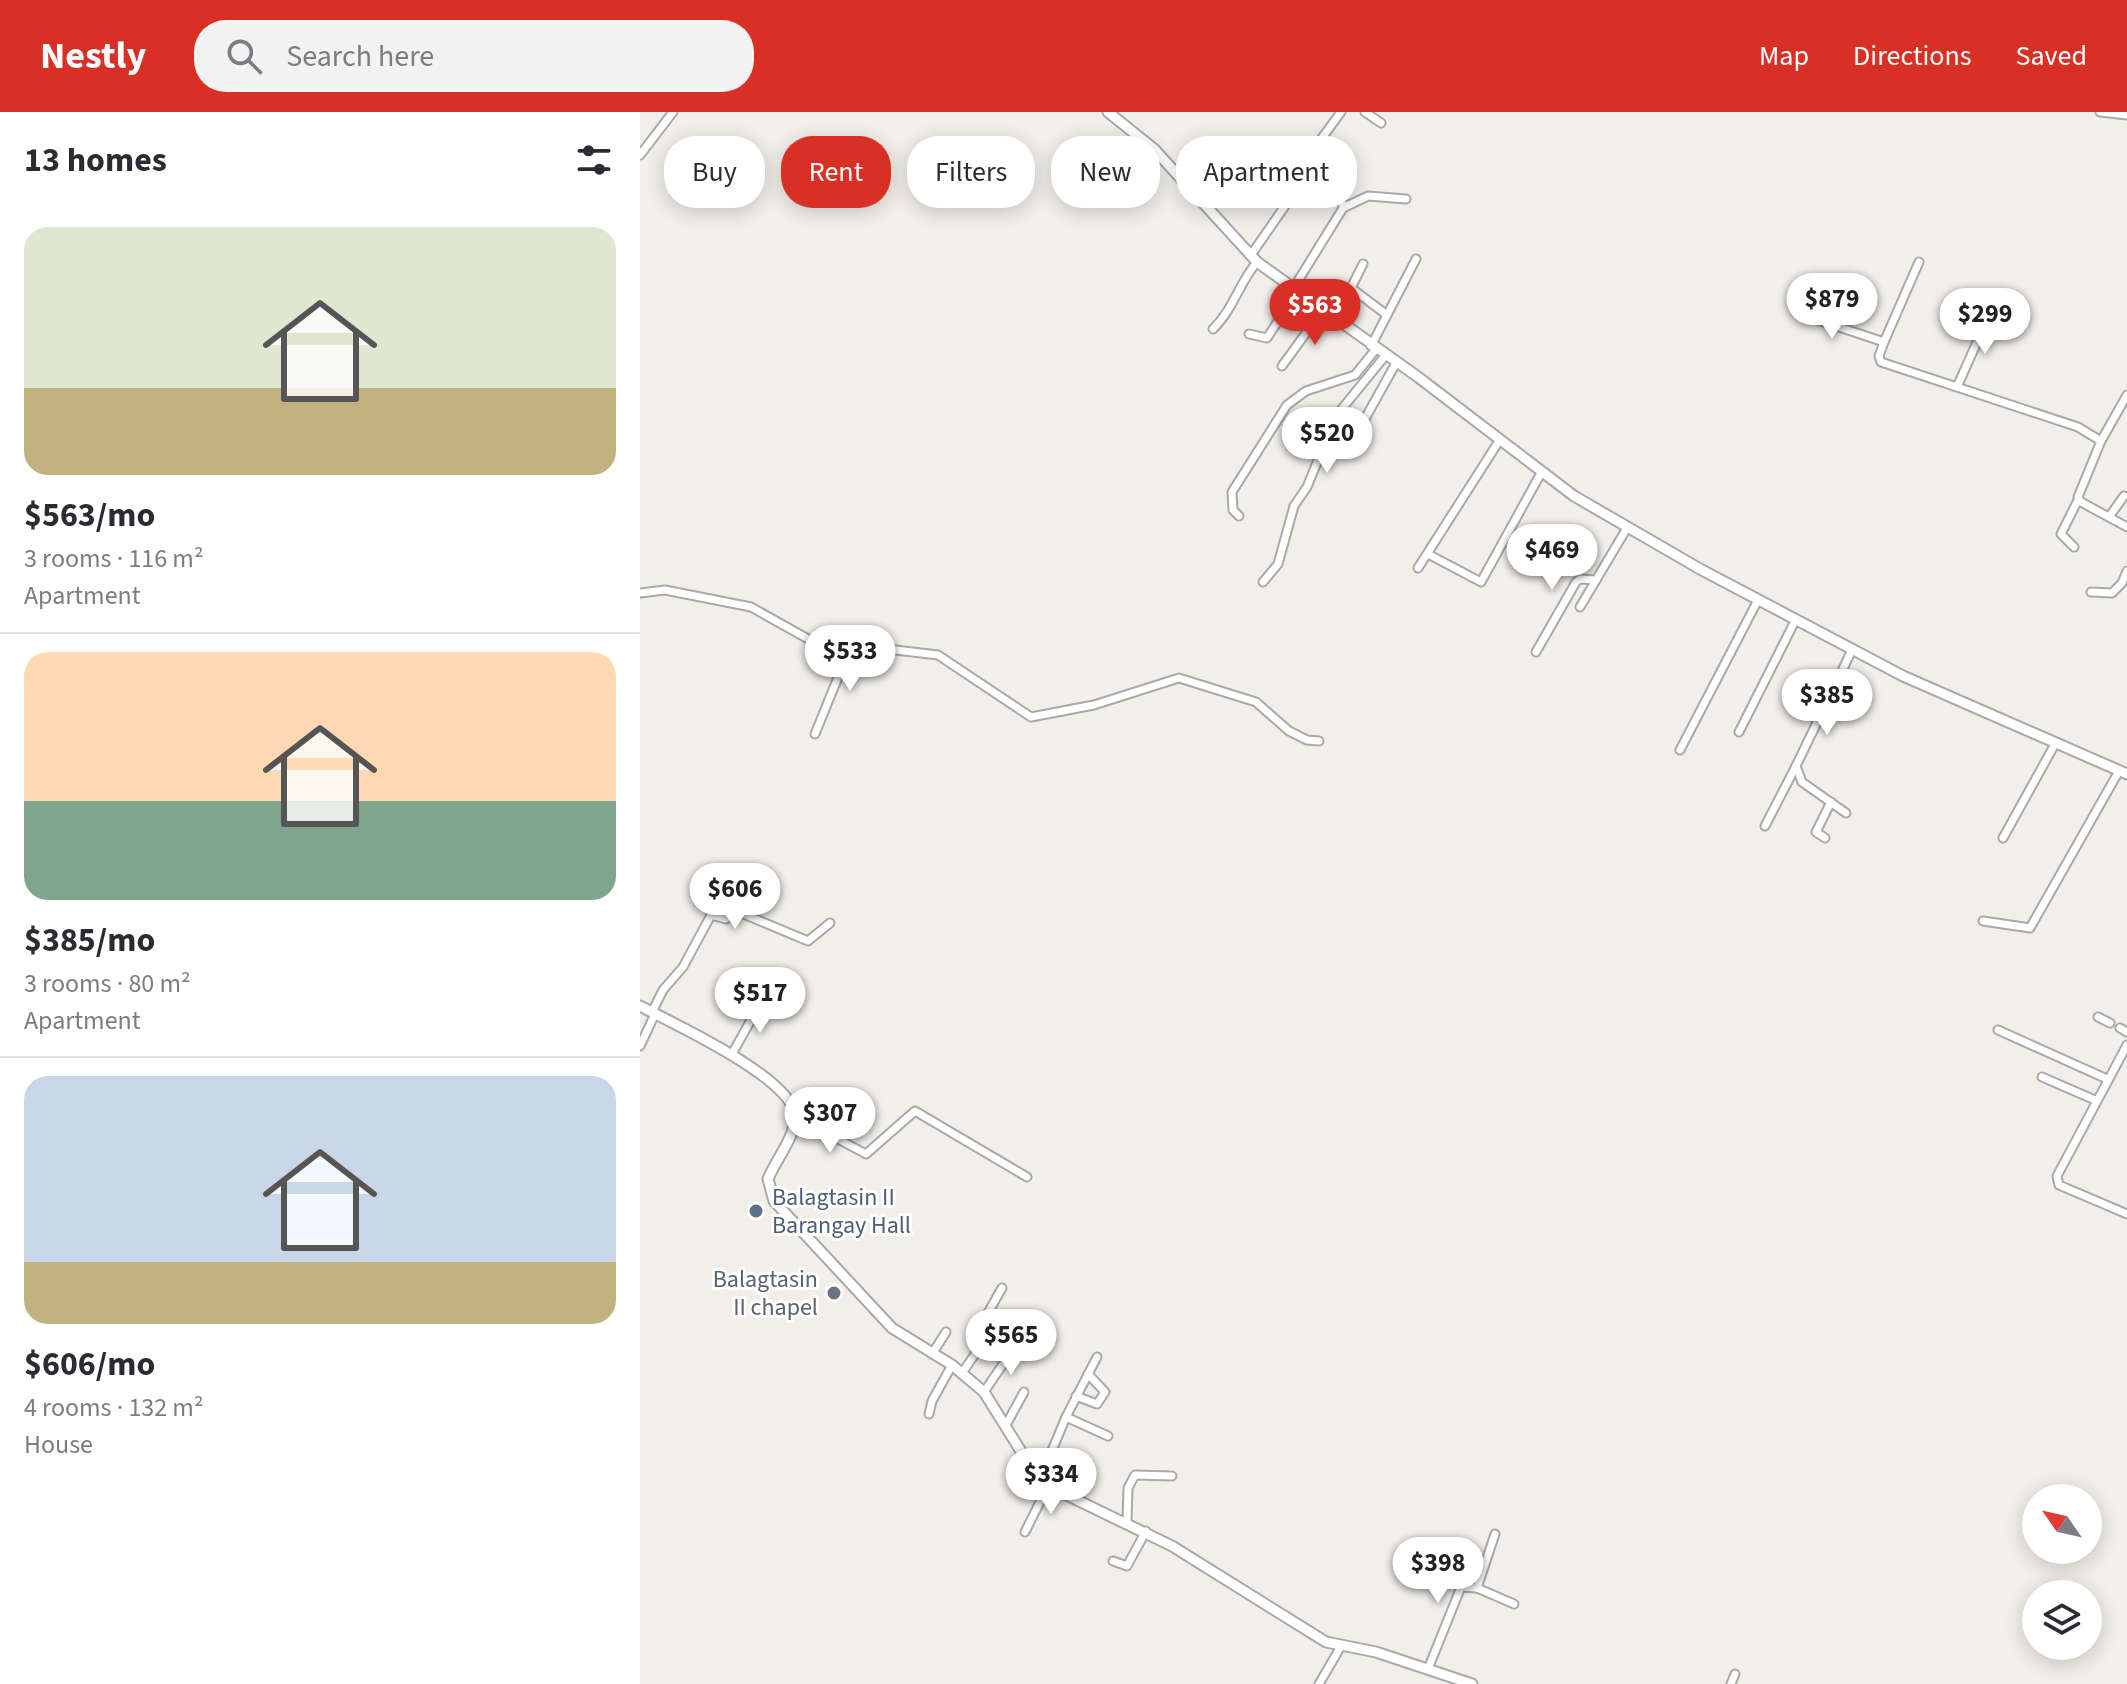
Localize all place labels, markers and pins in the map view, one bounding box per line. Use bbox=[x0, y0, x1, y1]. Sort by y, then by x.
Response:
pin: $879 bbox=[1785, 273, 1879, 341]
pin: $563 bbox=[1268, 279, 1362, 347]
pin: $299 bbox=[1938, 288, 2032, 356]
pin: $520 bbox=[1280, 407, 1374, 475]
pin: $469 bbox=[1505, 524, 1599, 592]
pin: $533 bbox=[803, 625, 897, 693]
pin: $385 bbox=[1780, 669, 1874, 737]
pin: $606 bbox=[688, 863, 782, 931]
pin: $517 bbox=[713, 967, 807, 1035]
pin: $307 bbox=[783, 1087, 877, 1155]
place label: Balagtasin II Barangay Hall bbox=[772, 1180, 911, 1243]
marker: Balagtasin II Barangay Hall bbox=[747, 1202, 765, 1220]
place label: Balagtasin II chapel bbox=[713, 1262, 818, 1325]
marker: Balagtasin II chapel bbox=[825, 1284, 843, 1302]
pin: $565 bbox=[964, 1309, 1058, 1377]
pin: $334 bbox=[1004, 1448, 1098, 1516]
pin: $398 bbox=[1391, 1537, 1485, 1605]

